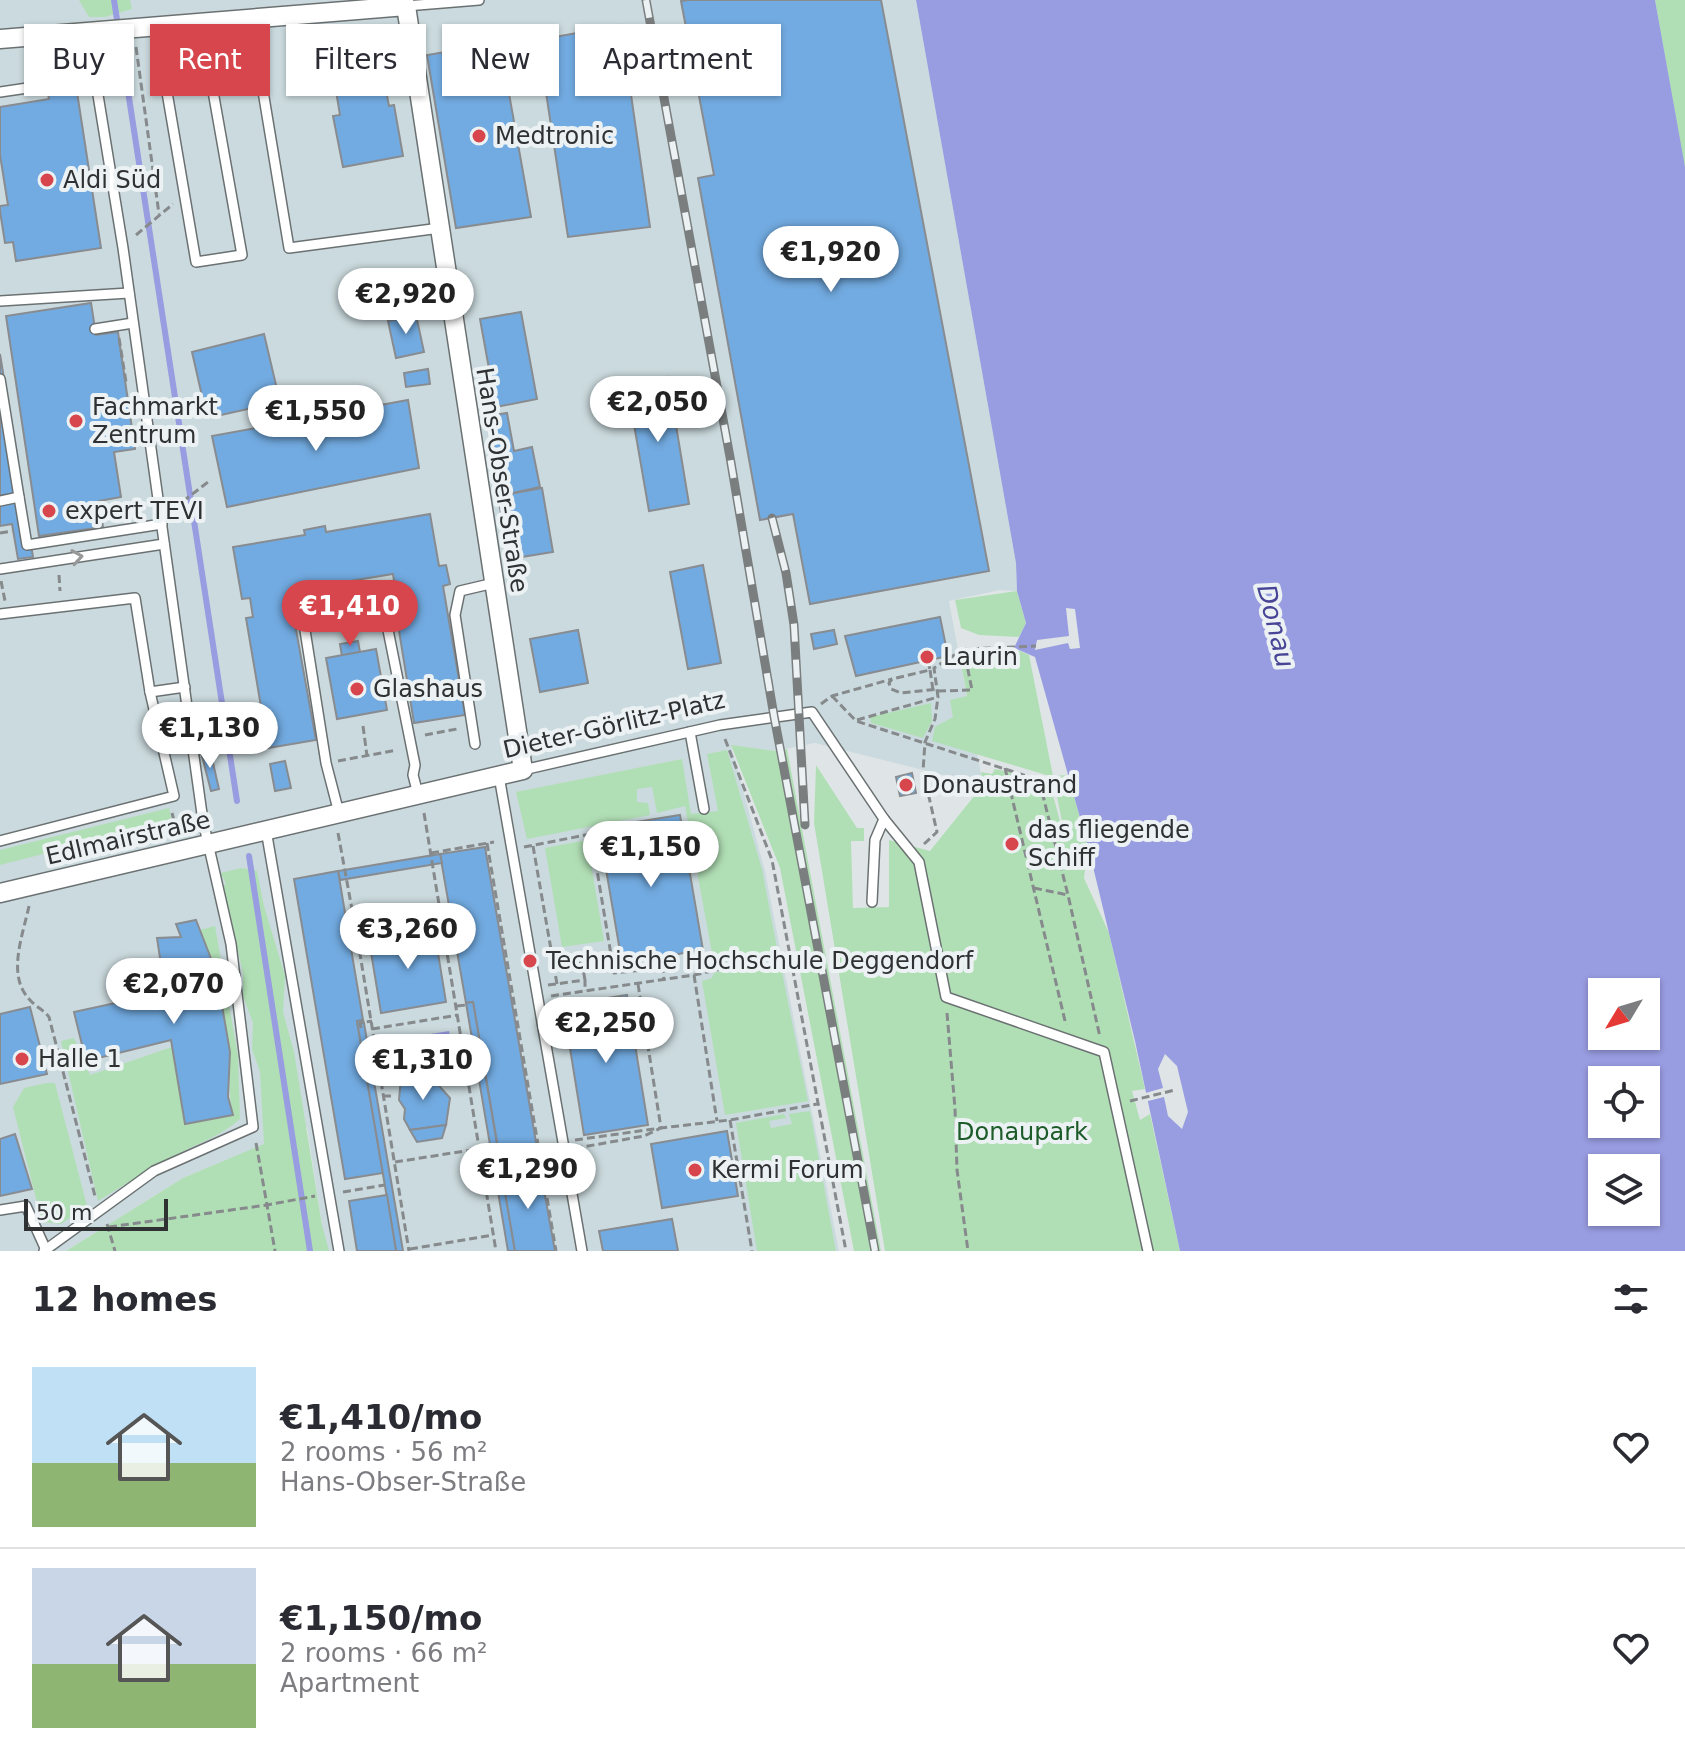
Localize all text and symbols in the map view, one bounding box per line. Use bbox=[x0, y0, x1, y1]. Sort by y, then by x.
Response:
chip: Buy bbox=[24, 24, 134, 96]
chip: Rent bbox=[150, 24, 270, 96]
chip: Filters bbox=[286, 24, 426, 96]
chip: New bbox=[442, 24, 559, 96]
chip: Apartment bbox=[575, 24, 781, 96]
place label: Medtronic bbox=[495, 122, 614, 150]
marker: Medtronic bbox=[470, 127, 488, 145]
place label: Aldi Süd bbox=[63, 166, 161, 194]
marker: Aldi Süd bbox=[38, 171, 56, 189]
pin: €1,920 bbox=[766, 226, 896, 294]
text: €1,920 bbox=[781, 237, 881, 267]
pin: €2,920 bbox=[341, 268, 471, 336]
text: €2,920 bbox=[356, 279, 456, 309]
street label: Hans-Obser-Straße bbox=[470, 366, 534, 594]
pin: €2,050 bbox=[593, 376, 723, 444]
pin: €1,550 bbox=[251, 385, 381, 453]
text: €2,050 bbox=[608, 387, 708, 417]
place label: Fachmarkt Zentrum bbox=[92, 393, 218, 449]
text: €1,550 bbox=[266, 396, 366, 426]
marker: Fachmarkt Zentrum bbox=[67, 412, 85, 430]
place label: expert TEVI bbox=[65, 497, 204, 525]
marker: expert TEVI bbox=[40, 502, 58, 520]
one-way arrow bbox=[70, 550, 84, 567]
pin: €1,410 bbox=[285, 580, 415, 648]
water label: Donau bbox=[1251, 581, 1301, 671]
text: €1,410 bbox=[300, 591, 400, 621]
place label: Laurin bbox=[943, 643, 1018, 671]
marker: Laurin bbox=[918, 648, 936, 666]
place label: Glashaus bbox=[373, 675, 483, 703]
marker: Glashaus bbox=[348, 680, 366, 698]
street label: Dieter-Görlitz-Platz bbox=[500, 686, 728, 764]
pin: €1,130 bbox=[145, 702, 275, 770]
text: €1,130 bbox=[160, 713, 260, 743]
place label: Donaustrand bbox=[922, 771, 1077, 799]
marker: Donaustrand bbox=[897, 776, 915, 794]
street label: Edlmairstraße bbox=[43, 805, 213, 871]
place label: das fliegende Schiff bbox=[1028, 816, 1190, 872]
pin: €1,150 bbox=[586, 821, 716, 889]
text: €1,150 bbox=[601, 832, 701, 862]
marker: das fliegende Schiff bbox=[1003, 835, 1021, 853]
pin: €3,260 bbox=[343, 903, 473, 971]
text: €3,260 bbox=[358, 914, 458, 944]
place label: Technische Hochschule Deggendorf bbox=[545, 947, 974, 975]
marker: Technische Hochschule Deggendorf bbox=[521, 952, 539, 970]
pin: €2,070 bbox=[109, 958, 239, 1026]
text: €2,070 bbox=[124, 969, 224, 999]
north arrow bbox=[1588, 978, 1660, 1050]
map controls bbox=[1588, 978, 1660, 1226]
pin: €2,250 bbox=[541, 997, 671, 1065]
text: €2,250 bbox=[556, 1008, 656, 1038]
pin: €1,310 bbox=[358, 1034, 488, 1102]
place label: Halle 1 bbox=[38, 1045, 122, 1073]
text: €1,310 bbox=[373, 1045, 473, 1075]
marker: Halle 1 bbox=[13, 1050, 31, 1068]
button: locate bbox=[1588, 1066, 1660, 1138]
park label: Donaupark bbox=[956, 1118, 1088, 1146]
pin: €1,290 bbox=[463, 1143, 593, 1211]
text: €1,290 bbox=[478, 1154, 578, 1184]
button: layers bbox=[1588, 1154, 1660, 1226]
place label: Kermi Forum bbox=[711, 1156, 864, 1184]
marker: Kermi Forum bbox=[686, 1161, 704, 1179]
scale bar bbox=[24, 1195, 168, 1231]
text: 50 m bbox=[36, 1200, 92, 1225]
icon: filters bbox=[1609, 1277, 1653, 1321]
text: 12 homes bbox=[32, 1279, 217, 1319]
text: €1,410/mo bbox=[280, 1397, 482, 1437]
icon: home bbox=[96, 1399, 192, 1495]
icon: heart bbox=[1609, 1425, 1653, 1469]
text: 2 rooms · 56 m² bbox=[280, 1437, 488, 1467]
text: Hans-Obser-Straße bbox=[280, 1467, 526, 1497]
text: €1,150/mo bbox=[280, 1598, 482, 1638]
icon: home bbox=[96, 1600, 192, 1696]
icon: heart bbox=[1609, 1626, 1653, 1670]
text: 2 rooms · 66 m² bbox=[280, 1638, 488, 1668]
text: Apartment bbox=[280, 1668, 419, 1698]

